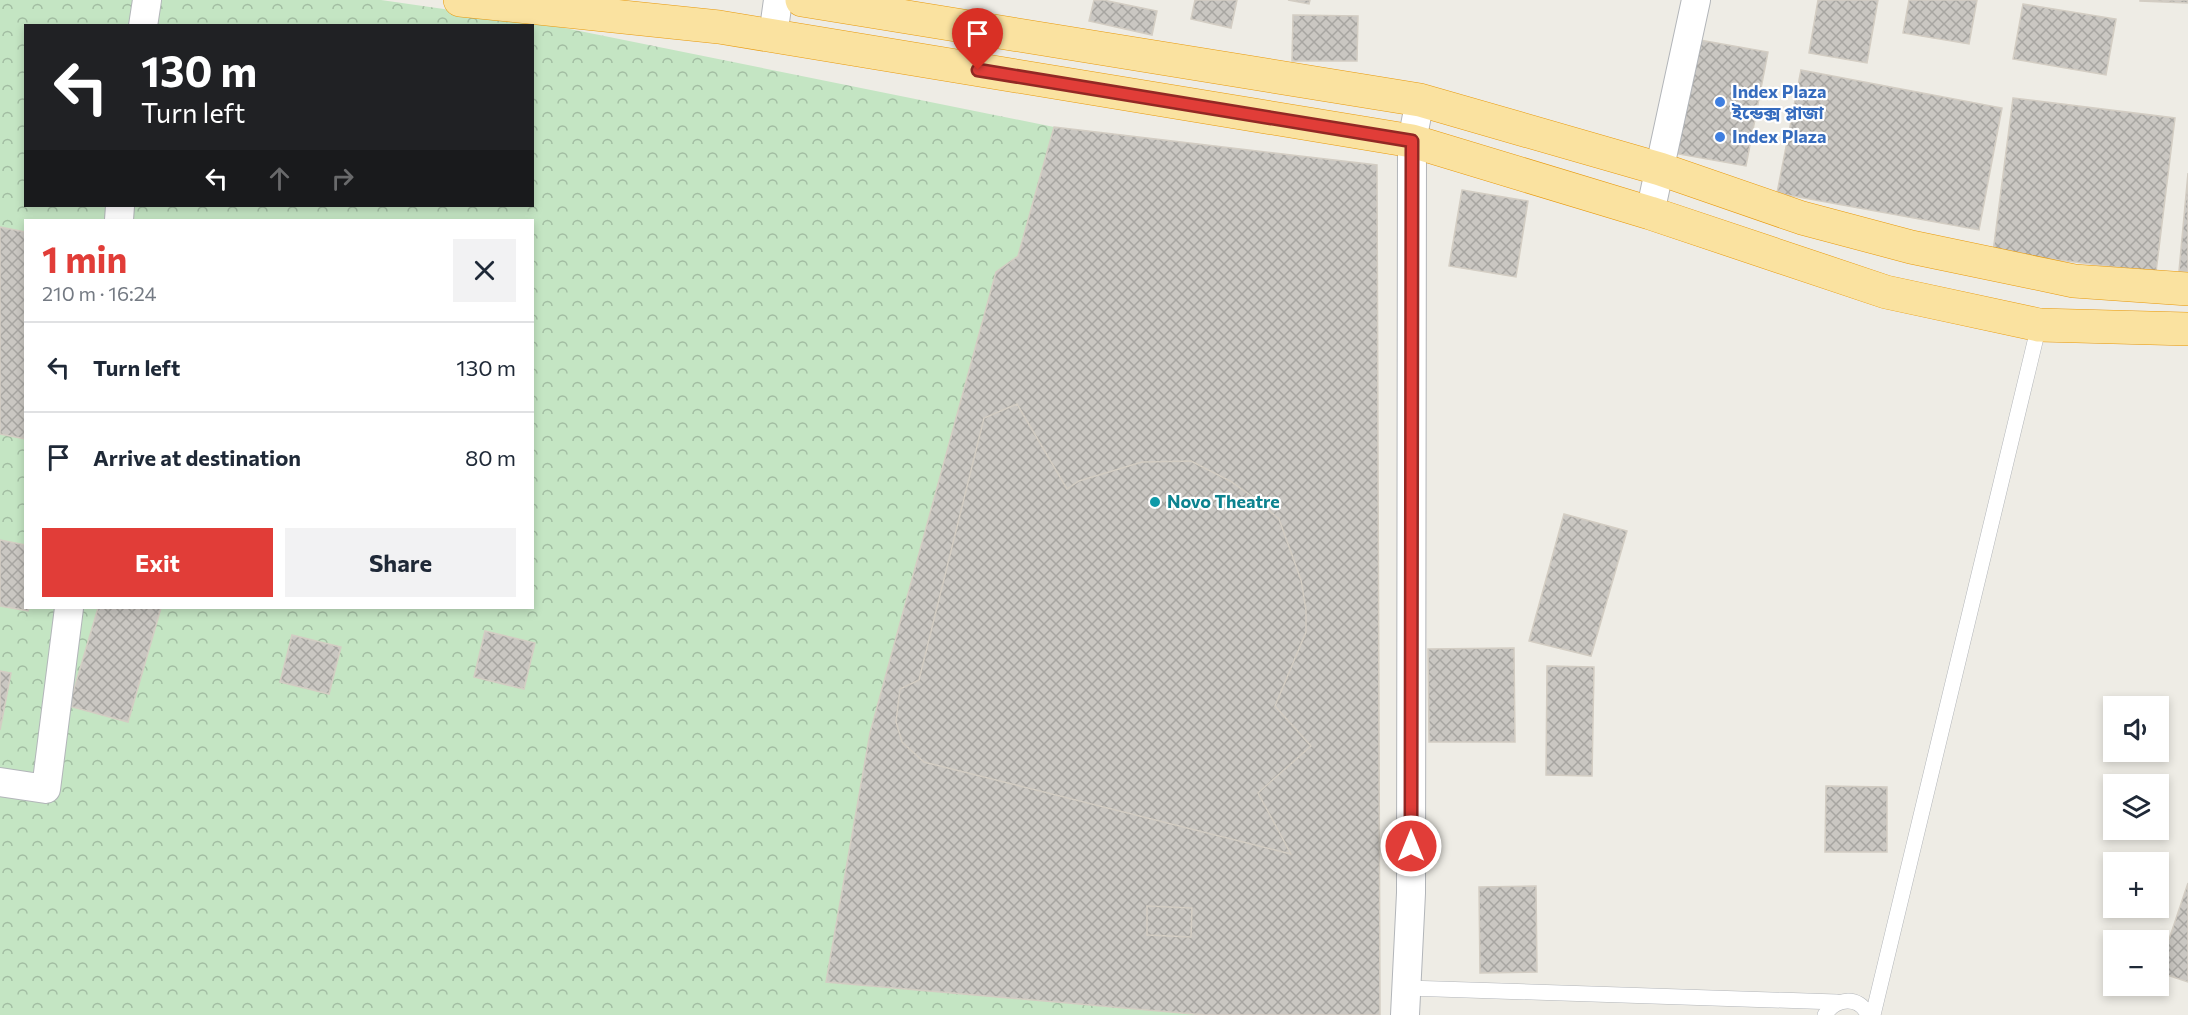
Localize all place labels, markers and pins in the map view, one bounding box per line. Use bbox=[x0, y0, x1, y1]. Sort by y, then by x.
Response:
pin bbox=[952, 8, 1003, 70]
place label: Index Plaza ইন্ডেক্স প্লাজা bbox=[1731, 80, 1827, 123]
marker: Index Plaza ইন্ডেক্স প্লাজা bbox=[1713, 95, 1727, 109]
place label: Index Plaza bbox=[1732, 125, 1827, 147]
marker: Index Plaza bbox=[1713, 130, 1727, 144]
place label: Novo Theatre bbox=[1167, 490, 1280, 512]
marker: Novo Theatre bbox=[1148, 495, 1162, 509]

